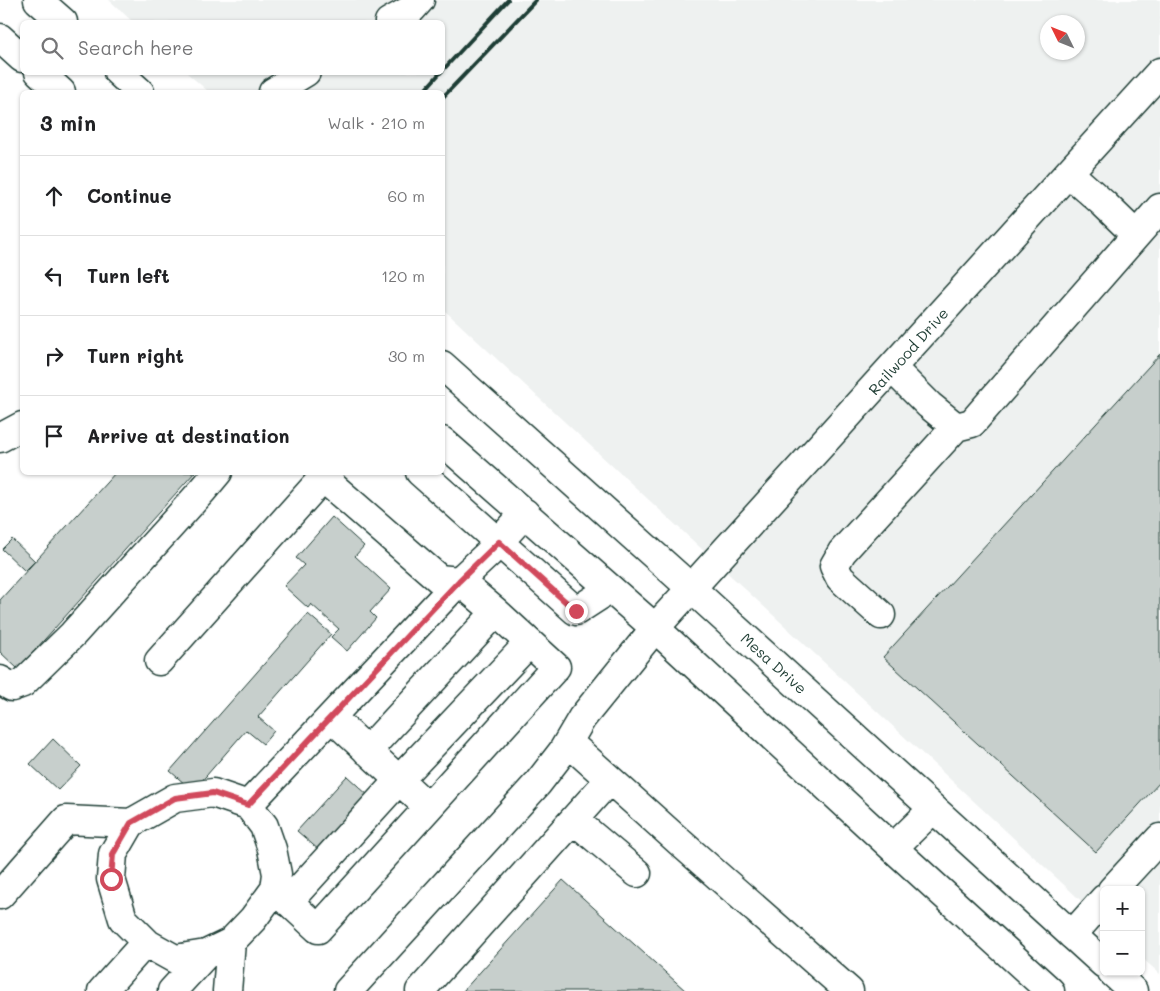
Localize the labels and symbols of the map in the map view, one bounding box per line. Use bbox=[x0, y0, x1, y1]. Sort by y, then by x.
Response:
north arrow bbox=[1040, 15, 1085, 60]
street label: Railwood Drive bbox=[864, 303, 952, 399]
route end bbox=[565, 600, 588, 623]
street label: Mesa Drive bbox=[737, 628, 811, 698]
route start bbox=[100, 868, 123, 891]

